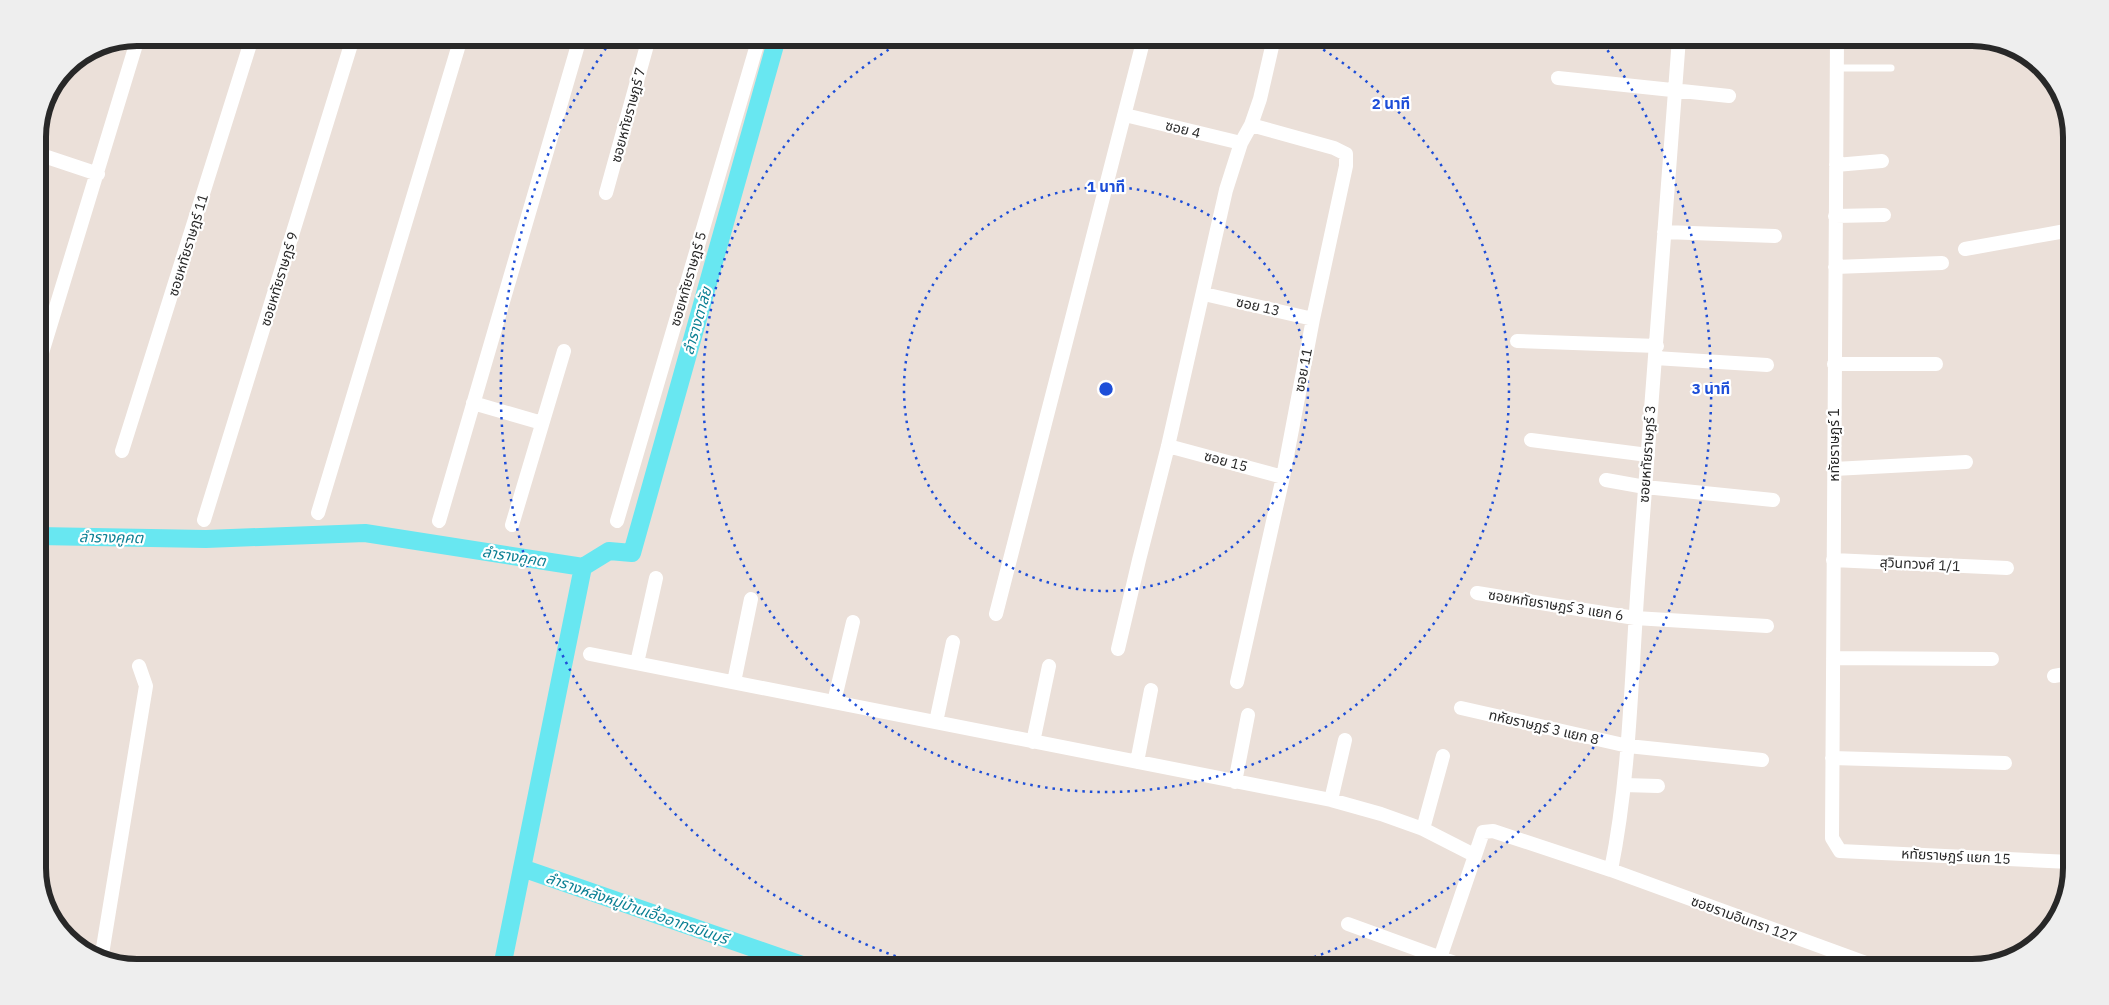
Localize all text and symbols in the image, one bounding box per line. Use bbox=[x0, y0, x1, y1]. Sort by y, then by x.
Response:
street label: ซอยหทัยราษฎร์ 7 bbox=[607, 66, 649, 164]
text: 2 นาที bbox=[1372, 94, 1410, 113]
street label: ซอย 4 bbox=[1163, 116, 1203, 142]
text: 1 นาที bbox=[1087, 177, 1125, 196]
street label: ซอยหทัยราษฎร์ 11 bbox=[164, 192, 212, 298]
street label: ซอยหทัยราษฎร์ 9 bbox=[256, 230, 302, 328]
street label: ซอยหทัยราษฎร์ 5 bbox=[666, 230, 710, 328]
water label: ลำรางตาลัย bbox=[678, 284, 716, 357]
street label: ซอย 13 bbox=[1234, 292, 1282, 320]
street label: ซอย 11 bbox=[1290, 347, 1316, 393]
text: 3 นาที bbox=[1692, 379, 1730, 398]
centre of rings bbox=[1097, 380, 1115, 398]
street label: ซอยหทัยราษฎร์ 3 bbox=[1635, 405, 1659, 503]
street label: หทัยราษฎร์ 1 bbox=[1825, 408, 1843, 482]
street label: ซอย 15 bbox=[1202, 447, 1250, 475]
water label: ลำรางคูคต bbox=[79, 527, 145, 547]
water label: ลำรางคูคต bbox=[481, 542, 549, 571]
street label: สุวินทวงศ์ 1/1 bbox=[1879, 553, 1961, 575]
street label: ซอยหทัยราษฎร์ 3 แยก 6 bbox=[1487, 585, 1625, 625]
street label: ทหัยราษฎร์ 3 แยก 8 bbox=[1487, 706, 1601, 748]
street label: หทัยราษฎร์ แยก 15 bbox=[1901, 844, 2011, 868]
water label: ลำรางหลังหมู่บ้านเอื้ออาทรมีนบุรี bbox=[543, 867, 733, 949]
street label: ซอยรามอินทรา 127 bbox=[1689, 891, 1799, 947]

